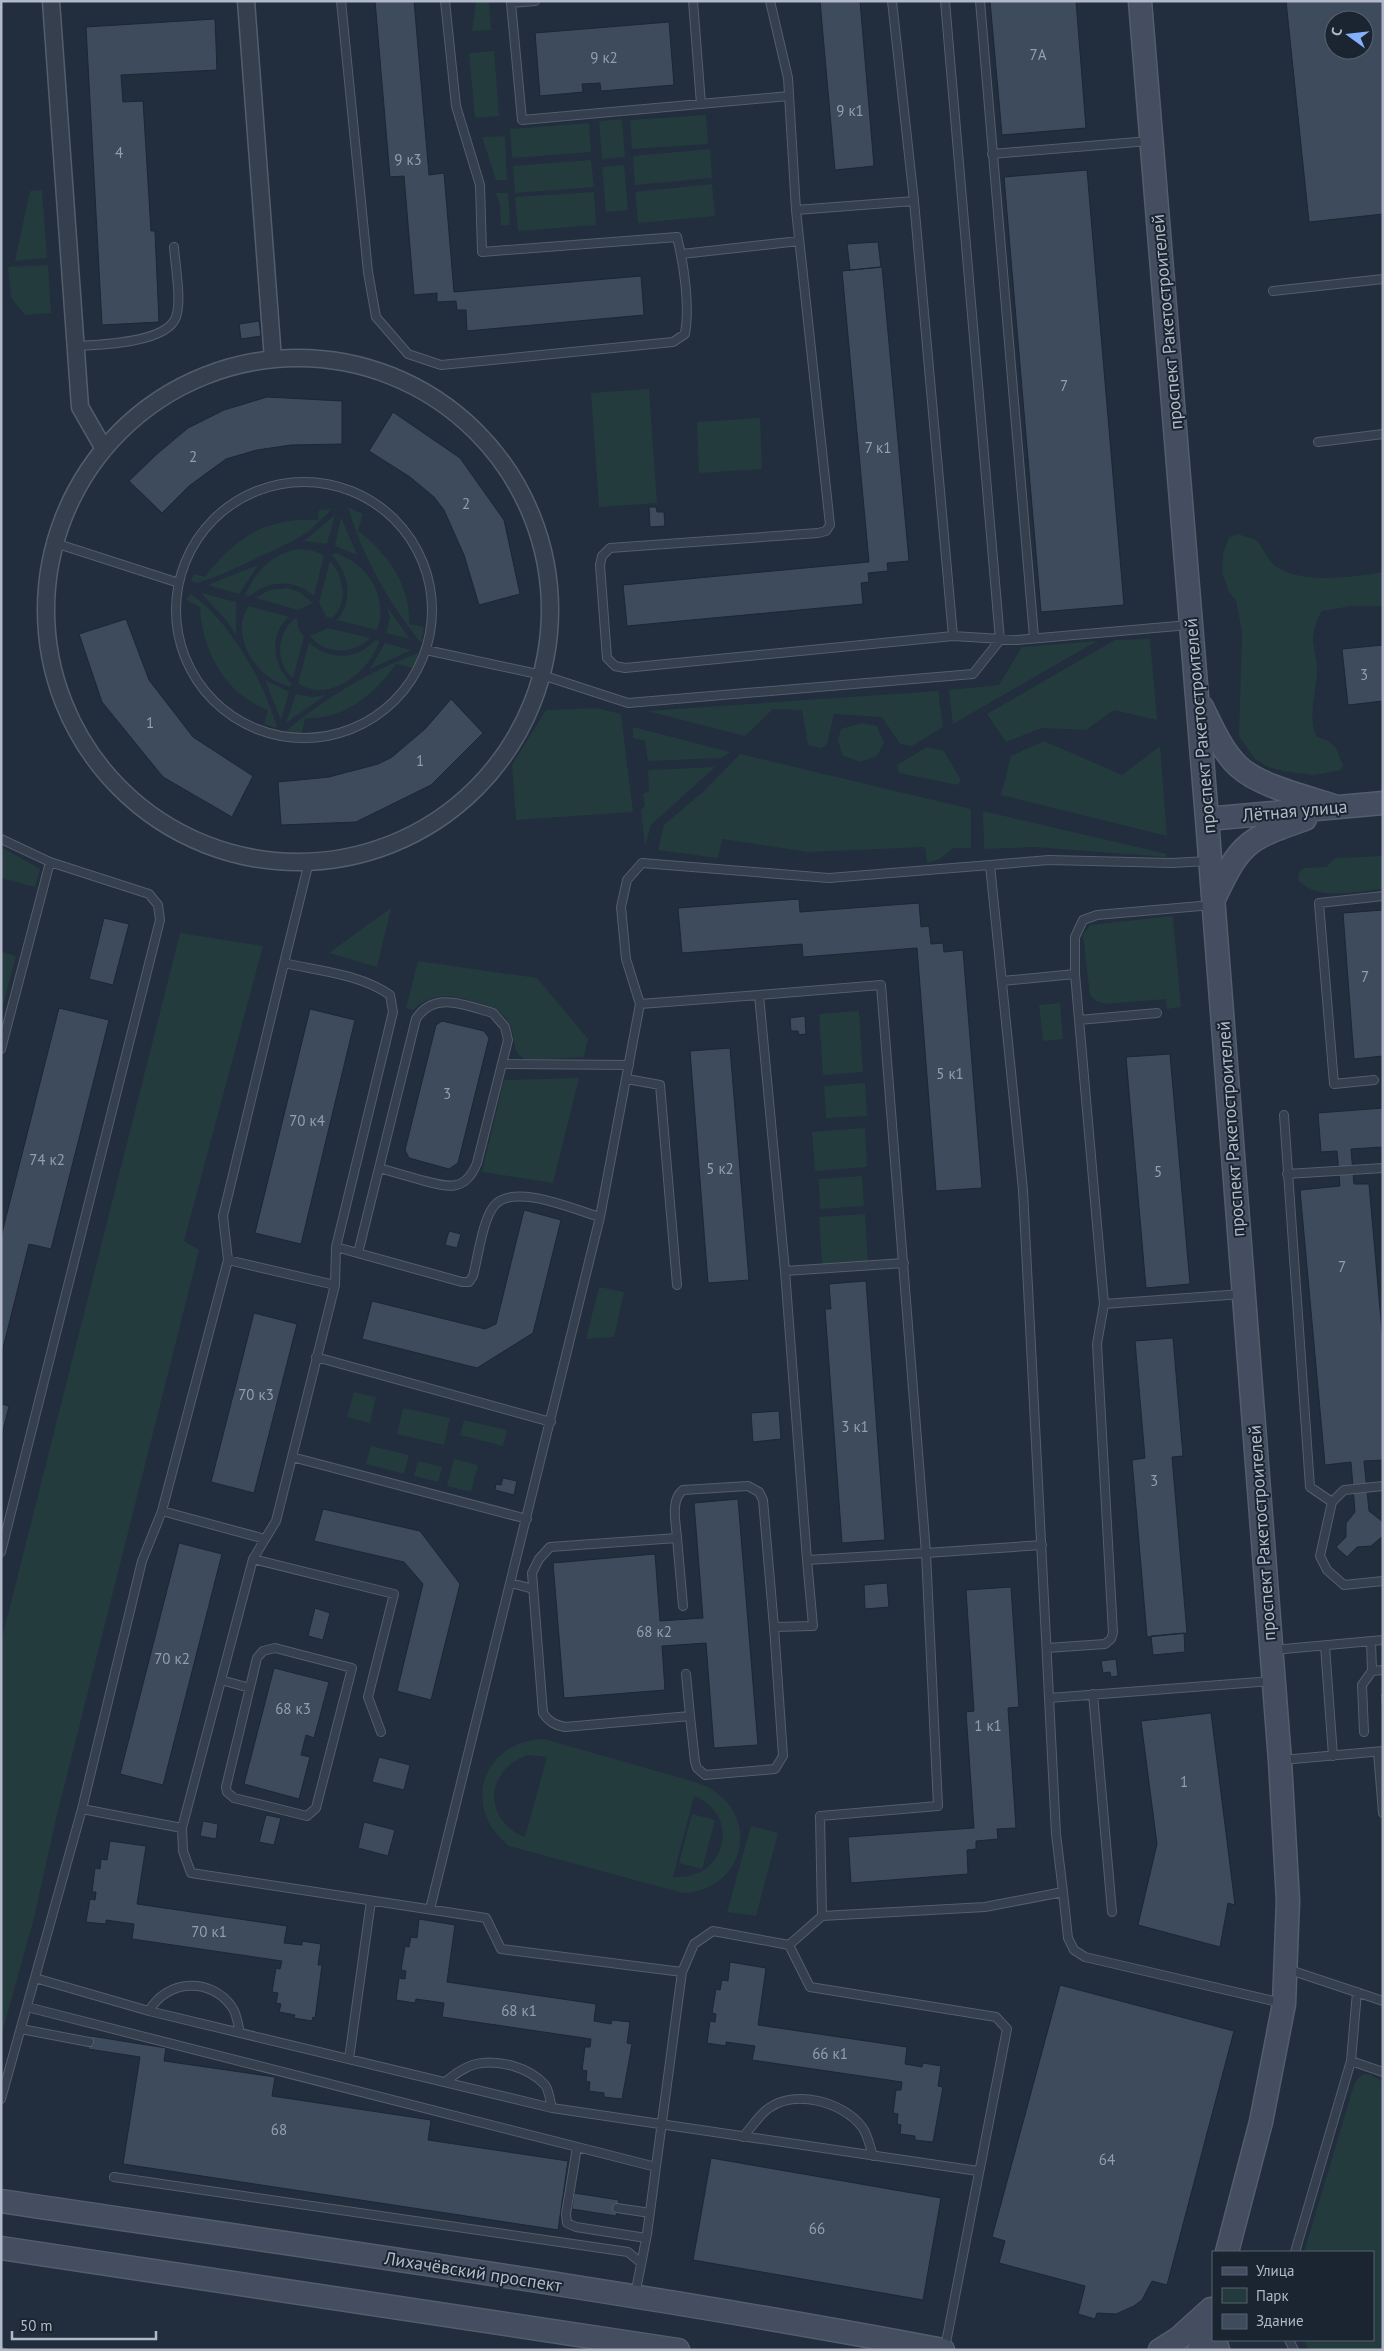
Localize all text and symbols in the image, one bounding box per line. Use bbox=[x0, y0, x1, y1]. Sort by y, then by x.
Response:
north arrow bbox=[1324, 10, 1374, 60]
text: С bbox=[1327, 25, 1346, 38]
house number: 7А bbox=[1030, 45, 1047, 64]
house number: 9 к2 bbox=[590, 48, 618, 67]
house number: 9 к1 bbox=[836, 101, 864, 120]
house number: 4 bbox=[115, 143, 123, 162]
house number: 9 к3 bbox=[394, 150, 422, 169]
street label: проспект Ракетостроителей bbox=[1146, 213, 1187, 431]
house number: 7 bbox=[1060, 376, 1068, 395]
house number: 7 к1 bbox=[865, 438, 891, 457]
house number: 2 bbox=[189, 447, 197, 466]
house number: 2 bbox=[462, 494, 470, 513]
street label: проспект Ракетостроителей bbox=[1179, 617, 1220, 835]
house number: 3 bbox=[1360, 665, 1368, 684]
house number: 1 bbox=[146, 713, 154, 732]
house number: 1 bbox=[416, 751, 424, 770]
street label: Лётная улица bbox=[1240, 794, 1348, 827]
house number: 7 bbox=[1361, 967, 1369, 986]
street label: проспект Ракетостроителей bbox=[1211, 1020, 1250, 1238]
house number: 5 к1 bbox=[936, 1064, 964, 1083]
house number: 3 bbox=[443, 1084, 451, 1103]
house number: 70 к4 bbox=[289, 1111, 325, 1130]
house number: 74 к2 bbox=[29, 1150, 65, 1169]
house number: 5 к2 bbox=[706, 1159, 734, 1178]
house number: 5 bbox=[1154, 1162, 1162, 1181]
house number: 7 bbox=[1338, 1257, 1346, 1276]
house number: 70 к3 bbox=[238, 1385, 274, 1404]
house number: 3 к1 bbox=[841, 1417, 869, 1436]
street label: проспект Ракетостроителей bbox=[1242, 1424, 1281, 1642]
house number: 3 bbox=[1150, 1471, 1158, 1490]
house number: 68 к2 bbox=[636, 1622, 672, 1641]
house number: 70 к2 bbox=[154, 1649, 190, 1668]
house number: 68 к3 bbox=[275, 1699, 311, 1718]
house number: 1 к1 bbox=[974, 1716, 1002, 1735]
house number: 1 bbox=[1180, 1772, 1188, 1791]
house number: 70 к1 bbox=[191, 1922, 227, 1941]
house number: 68 к1 bbox=[501, 2001, 537, 2020]
house number: 66 к1 bbox=[812, 2044, 848, 2063]
house number: 68 bbox=[271, 2120, 287, 2139]
house number: 64 bbox=[1099, 2150, 1115, 2169]
house number: 66 bbox=[809, 2219, 825, 2238]
street label: Лихачёвский проспект bbox=[382, 2246, 564, 2297]
legend bbox=[1212, 2251, 1374, 2341]
text: Улица bbox=[1256, 2261, 1294, 2280]
text: Парк bbox=[1256, 2286, 1289, 2305]
scale bar bbox=[12, 2308, 156, 2340]
text: Здание bbox=[1256, 2311, 1304, 2330]
text: 50 m bbox=[20, 2316, 53, 2335]

